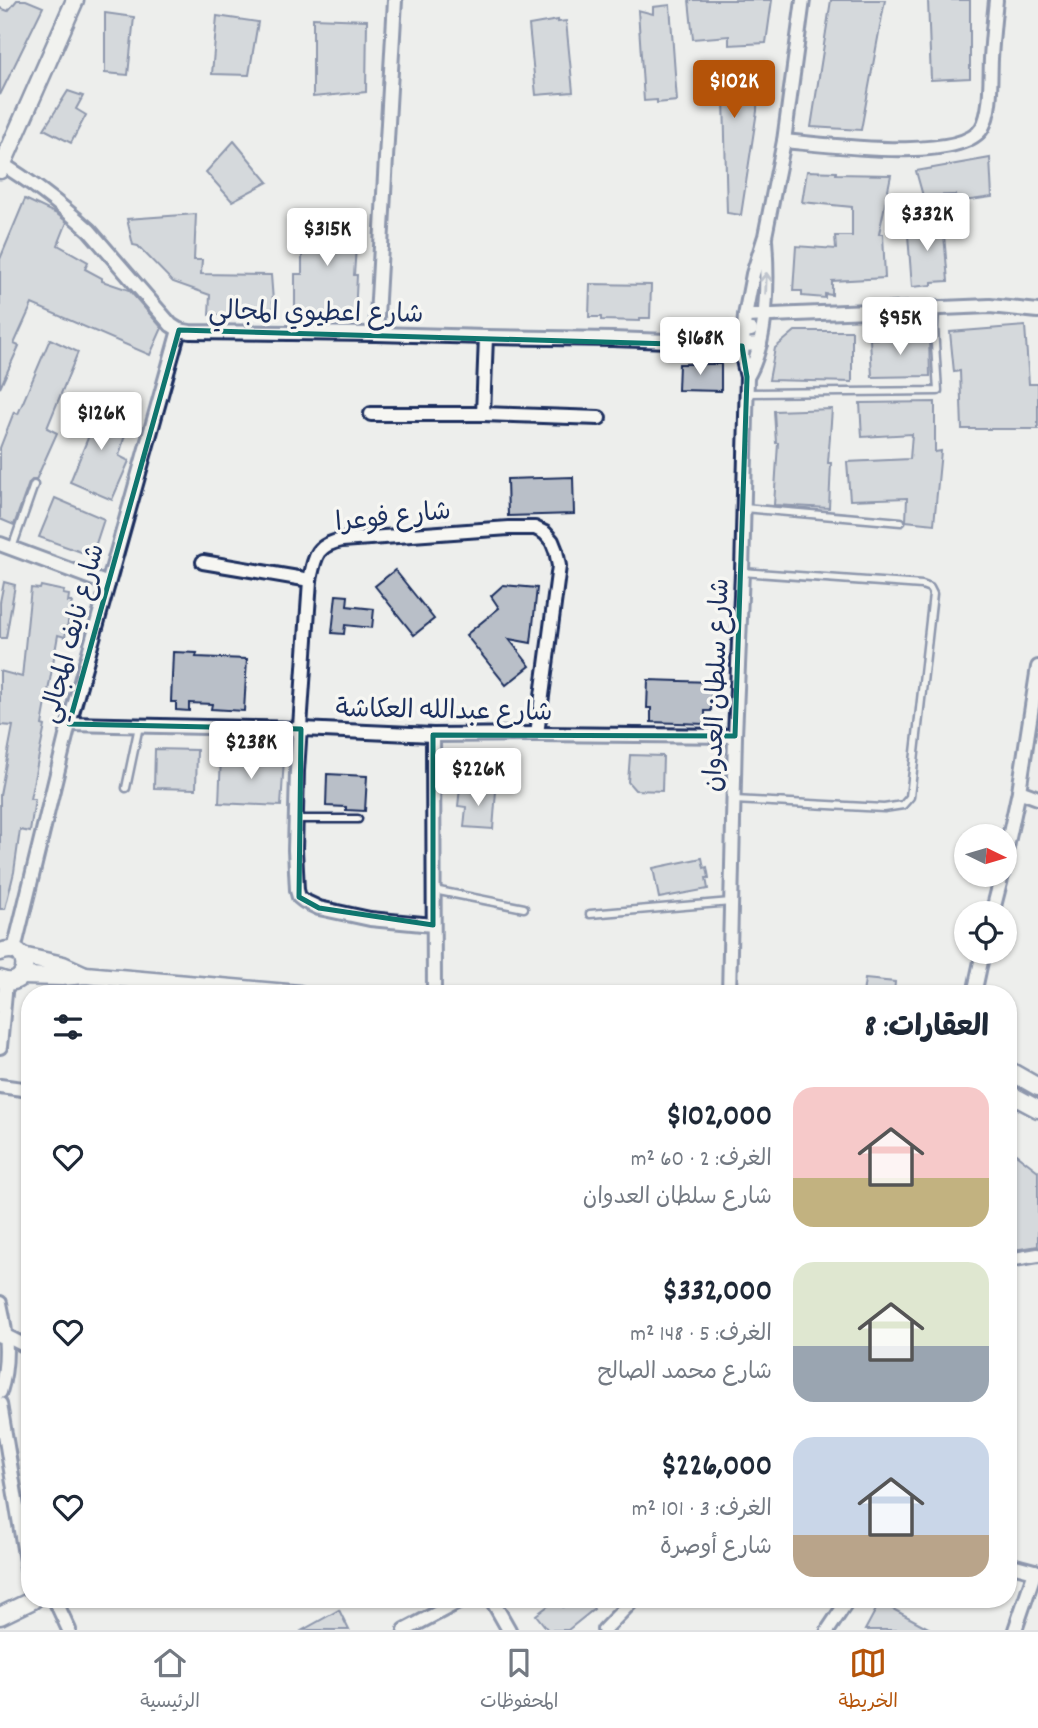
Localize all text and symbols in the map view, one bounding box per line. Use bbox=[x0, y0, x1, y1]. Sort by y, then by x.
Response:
pin: $102K bbox=[685, 60, 783, 120]
text: $102K bbox=[709, 66, 759, 99]
pin: $332K bbox=[878, 194, 976, 253]
text: $332K bbox=[901, 199, 953, 232]
pin: $315K bbox=[278, 208, 376, 268]
text: $315K bbox=[303, 214, 351, 247]
one-way arrow bbox=[760, 272, 773, 295]
street label: شارع اعطيوي المجالي bbox=[208, 294, 424, 336]
pin: $95K bbox=[859, 298, 941, 357]
text: $95K bbox=[878, 303, 922, 336]
pin: $168K bbox=[651, 318, 749, 377]
text: $168K bbox=[676, 323, 724, 356]
pin: $126K bbox=[52, 392, 150, 452]
text: $126K bbox=[77, 398, 125, 431]
street label: شارع فوعرا bbox=[334, 494, 453, 543]
street label: شارع نايف المجالي bbox=[33, 540, 117, 728]
street label: شارع سلطان العدوان bbox=[696, 578, 741, 793]
street label: شارع عبدالله العكاشة bbox=[335, 692, 553, 733]
pin: $238K bbox=[202, 722, 300, 781]
text: $238K bbox=[225, 727, 277, 760]
pin: $226K bbox=[429, 748, 527, 808]
text: $226K bbox=[451, 754, 505, 787]
north arrow bbox=[954, 824, 1017, 887]
map controls bbox=[954, 824, 1017, 964]
button: locate bbox=[954, 901, 1017, 964]
icon: filters bbox=[49, 1008, 87, 1046]
text: العقارات: 8 bbox=[865, 1008, 989, 1051]
text: $102,000 bbox=[666, 1097, 772, 1140]
icon: home bbox=[849, 1115, 933, 1199]
icon: heart bbox=[49, 1138, 87, 1176]
text: الغرف: 2 · 60 m² bbox=[631, 1144, 772, 1177]
text: شارع سلطان العدوان bbox=[583, 1182, 772, 1215]
text: $332,000 bbox=[662, 1272, 772, 1315]
icon: home bbox=[849, 1290, 933, 1374]
icon: heart bbox=[49, 1313, 87, 1351]
text: الغرف: 5 · 148 m² bbox=[630, 1319, 772, 1352]
text: شارع محمد الصالح bbox=[597, 1357, 772, 1390]
text: $226,000 bbox=[661, 1447, 772, 1490]
icon: home bbox=[849, 1465, 933, 1549]
icon: heart bbox=[49, 1488, 87, 1526]
text: الغرف: 3 · 101 m² bbox=[632, 1494, 772, 1527]
text: شارع أوصرة bbox=[660, 1532, 772, 1565]
tab: الرئيسية bbox=[140, 1644, 200, 1717]
tab: المحفوظات bbox=[480, 1644, 558, 1717]
tab: الخريطة bbox=[839, 1644, 898, 1717]

